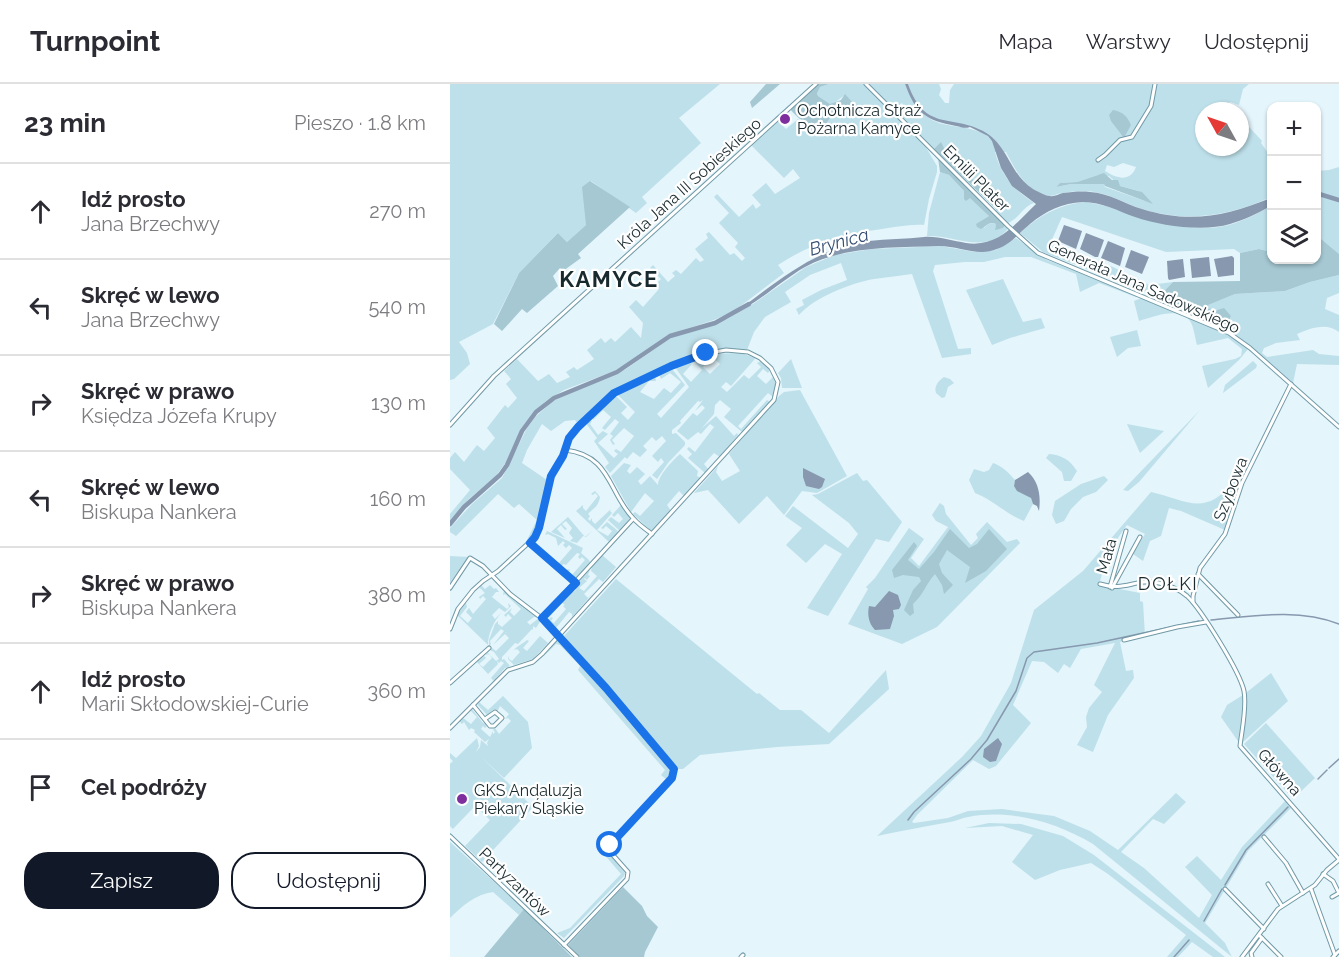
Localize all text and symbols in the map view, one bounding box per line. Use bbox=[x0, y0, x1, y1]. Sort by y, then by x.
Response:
text: Turnpoint bbox=[30, 25, 160, 58]
text: Mapa bbox=[998, 29, 1053, 54]
text: Warstwy bbox=[1086, 29, 1171, 54]
text: Udostępnij bbox=[1204, 29, 1309, 54]
place label: Ochotnicza Straż Pożarna Kamyce bbox=[797, 101, 921, 138]
north arrow bbox=[1195, 102, 1249, 156]
map controls bbox=[1267, 102, 1321, 264]
button: + bbox=[1267, 102, 1321, 156]
text: 23 min bbox=[24, 108, 106, 138]
text: Pieszo · 1.8 km bbox=[294, 111, 426, 135]
marker: Ochotnicza Straż Pożarna Kamyce bbox=[778, 112, 792, 126]
street label: Króla Jana III Sobieskiego bbox=[614, 114, 765, 253]
street label: Emilii Plater bbox=[939, 141, 1014, 216]
button: − bbox=[1267, 156, 1321, 210]
text: Idź prosto bbox=[81, 186, 186, 212]
icon: ahead bbox=[24, 195, 57, 228]
text: 270 m bbox=[369, 199, 426, 223]
button: layers bbox=[1267, 210, 1321, 264]
text: Jana Brzechwy bbox=[81, 212, 220, 236]
water label: Brynica bbox=[807, 223, 871, 259]
street label: Generała Jana Sadowskiego bbox=[1045, 235, 1243, 337]
district label: KAMYCE bbox=[559, 266, 659, 292]
text: Skręć w lewo bbox=[81, 282, 220, 308]
icon: left bbox=[24, 291, 57, 324]
text: 540 m bbox=[368, 295, 426, 319]
text: Jana Brzechwy bbox=[81, 308, 220, 332]
route end bbox=[692, 339, 718, 365]
text: Skręć w prawo bbox=[81, 378, 234, 404]
icon: right bbox=[24, 387, 57, 420]
text: 130 m bbox=[371, 391, 426, 415]
text: Księdza Józefa Krupy bbox=[81, 404, 277, 428]
street label: Szybowa bbox=[1210, 455, 1251, 524]
text: Skręć w lewo bbox=[81, 474, 220, 500]
icon: left bbox=[24, 483, 57, 516]
text: 160 m bbox=[370, 487, 426, 511]
text: Biskupa Nankera bbox=[81, 500, 237, 524]
street label: Mała bbox=[1092, 536, 1121, 576]
text: Skręć w prawo bbox=[81, 570, 234, 596]
district label: DOŁKI bbox=[1138, 573, 1198, 594]
icon: right bbox=[24, 579, 57, 612]
text: 380 m bbox=[368, 583, 426, 607]
text: Biskupa Nankera bbox=[81, 596, 237, 620]
text: Idź prosto bbox=[81, 666, 186, 692]
icon: ahead bbox=[24, 675, 57, 708]
text: 360 m bbox=[368, 679, 426, 703]
text: Marii Skłodowskiej-Curie bbox=[81, 692, 309, 716]
street label: Główna bbox=[1254, 745, 1306, 800]
icon: arrive bbox=[24, 771, 57, 804]
text: Cel podróży bbox=[81, 774, 207, 800]
place label: GKS Andaluzja Piekary Śląskie bbox=[474, 781, 584, 818]
marker: GKS Andaluzja Piekary Śląskie bbox=[455, 792, 469, 806]
route start bbox=[596, 831, 622, 857]
street label: Partyzantów bbox=[475, 844, 554, 921]
button: Zapisz bbox=[24, 852, 219, 909]
button: Udostępnij bbox=[231, 852, 426, 909]

